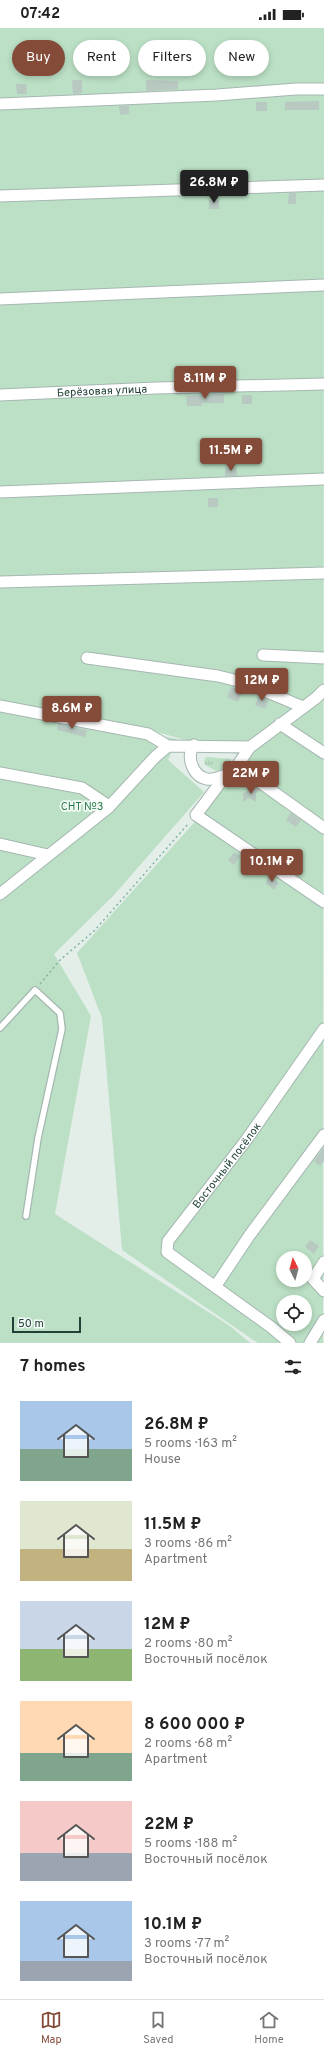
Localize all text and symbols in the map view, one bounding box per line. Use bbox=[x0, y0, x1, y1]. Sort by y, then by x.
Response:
text: 07:42 bbox=[20, 5, 60, 24]
chip: Buy bbox=[12, 40, 65, 76]
chip: Rent bbox=[73, 40, 130, 76]
chip: Filters bbox=[138, 40, 206, 76]
chip: New bbox=[214, 40, 269, 76]
pin: 26.8M ₽ bbox=[177, 170, 251, 204]
text: 26.8M ₽ bbox=[189, 175, 239, 191]
pin: 8.11M ₽ bbox=[168, 366, 242, 400]
text: 8.11M ₽ bbox=[183, 371, 227, 387]
street label: Берёзовая улица bbox=[57, 382, 148, 400]
pin: 11.5M ₽ bbox=[194, 438, 268, 472]
text: 11.5M ₽ bbox=[209, 443, 253, 459]
pin: 12M ₽ bbox=[234, 668, 290, 702]
text: 12M ₽ bbox=[244, 673, 280, 689]
pin: 8.6M ₽ bbox=[39, 696, 105, 730]
text: 8.6M ₽ bbox=[51, 701, 93, 717]
pin: 22M ₽ bbox=[223, 761, 279, 795]
text: 22M ₽ bbox=[232, 766, 270, 782]
park label: СНТ №3 bbox=[61, 800, 103, 814]
pin: 10.1M ₽ bbox=[235, 849, 309, 883]
text: 10.1M ₽ bbox=[250, 854, 294, 870]
street label: Восточный посёлок bbox=[190, 1120, 265, 1211]
north arrow bbox=[276, 1251, 312, 1287]
map controls bbox=[276, 1251, 312, 1331]
button: locate bbox=[276, 1295, 312, 1331]
scale bar bbox=[12, 1315, 81, 1334]
text: 50 m bbox=[18, 1317, 44, 1331]
text: 7 homes bbox=[20, 1356, 86, 1378]
icon: filters bbox=[282, 1356, 304, 1378]
text: 26.8M ₽ bbox=[144, 1414, 209, 1436]
icon: home bbox=[52, 1417, 100, 1465]
text: 5 rooms · 163 m² bbox=[144, 1436, 237, 1452]
text: House bbox=[144, 1452, 181, 1468]
text: 11.5M ₽ bbox=[144, 1514, 201, 1536]
icon: home bbox=[52, 1517, 100, 1565]
text: 3 rooms · 86 m² bbox=[144, 1536, 232, 1552]
text: Apartment bbox=[144, 1552, 207, 1568]
text: 12M ₽ bbox=[144, 1614, 190, 1636]
icon: home bbox=[52, 1617, 100, 1665]
text: 2 rooms · 80 m² bbox=[144, 1636, 233, 1652]
text: Восточный посёлок bbox=[144, 1652, 268, 1668]
text: 8 600 000 ₽ bbox=[144, 1714, 245, 1736]
icon: home bbox=[52, 1717, 100, 1765]
text: 2 rooms · 68 m² bbox=[144, 1736, 232, 1752]
text: Apartment bbox=[144, 1752, 207, 1768]
text: 22M ₽ bbox=[144, 1814, 194, 1836]
icon: home bbox=[52, 1817, 100, 1865]
text: 5 rooms · 188 m² bbox=[144, 1836, 237, 1852]
text: Восточный посёлок bbox=[144, 1852, 268, 1868]
text: 10.1M ₽ bbox=[144, 1914, 202, 1936]
icon: home bbox=[52, 1917, 100, 1965]
text: 3 rooms · 77 m² bbox=[144, 1936, 229, 1952]
text: Восточный посёлок bbox=[144, 1952, 268, 1968]
tab: Map bbox=[40, 2009, 62, 2047]
tab: Saved bbox=[143, 2009, 174, 2047]
tab: Home bbox=[254, 2009, 284, 2047]

